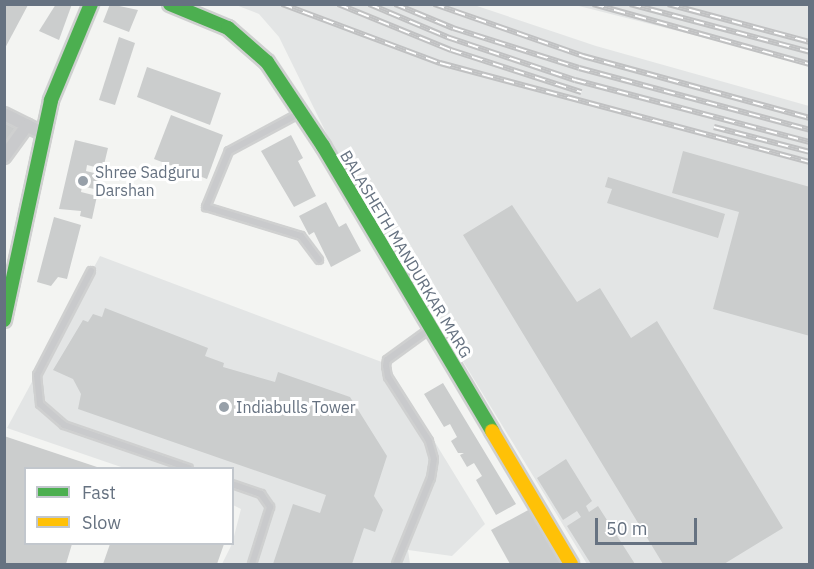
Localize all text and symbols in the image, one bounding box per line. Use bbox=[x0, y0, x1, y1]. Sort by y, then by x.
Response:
street label: BALASHETH MANDURKAR MARG bbox=[336, 147, 476, 361]
place label: Shree Sadguru Darshan bbox=[95, 162, 200, 200]
marker: Shree Sadguru Darshan bbox=[76, 174, 90, 188]
place label: Indiabulls Tower bbox=[236, 397, 356, 417]
marker: Indiabulls Tower bbox=[217, 400, 231, 414]
legend bbox=[24, 467, 234, 545]
text: Fast bbox=[82, 481, 116, 504]
scale bar bbox=[598, 506, 700, 544]
text: Slow bbox=[82, 511, 121, 534]
text: 50 m bbox=[606, 517, 648, 540]

